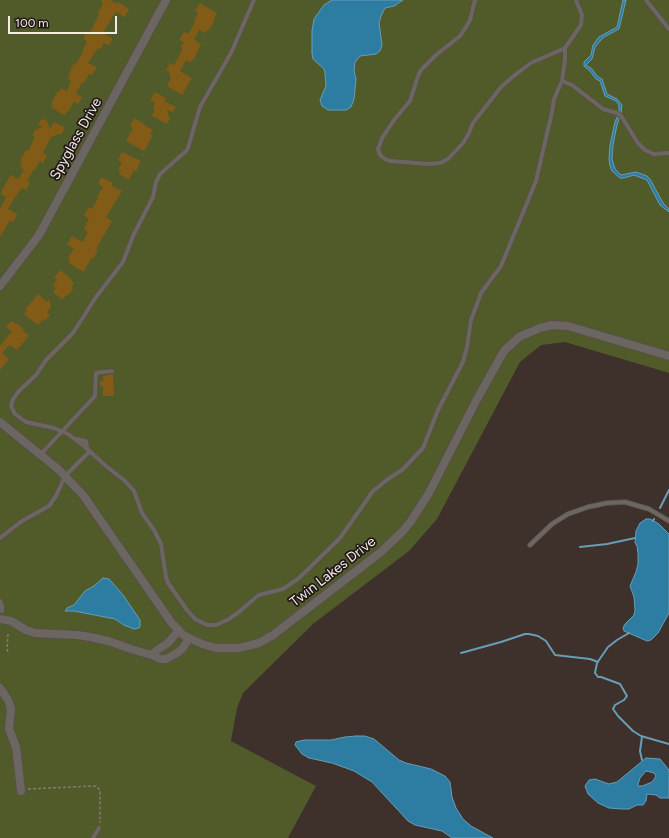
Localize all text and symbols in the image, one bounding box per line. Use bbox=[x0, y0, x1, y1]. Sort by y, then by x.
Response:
scale bar bbox=[10, 8, 119, 34]
text: 100 m bbox=[15, 16, 49, 30]
street label: Spyglass Drive bbox=[47, 95, 105, 183]
street label: Twin Lakes Drive bbox=[287, 533, 379, 611]

